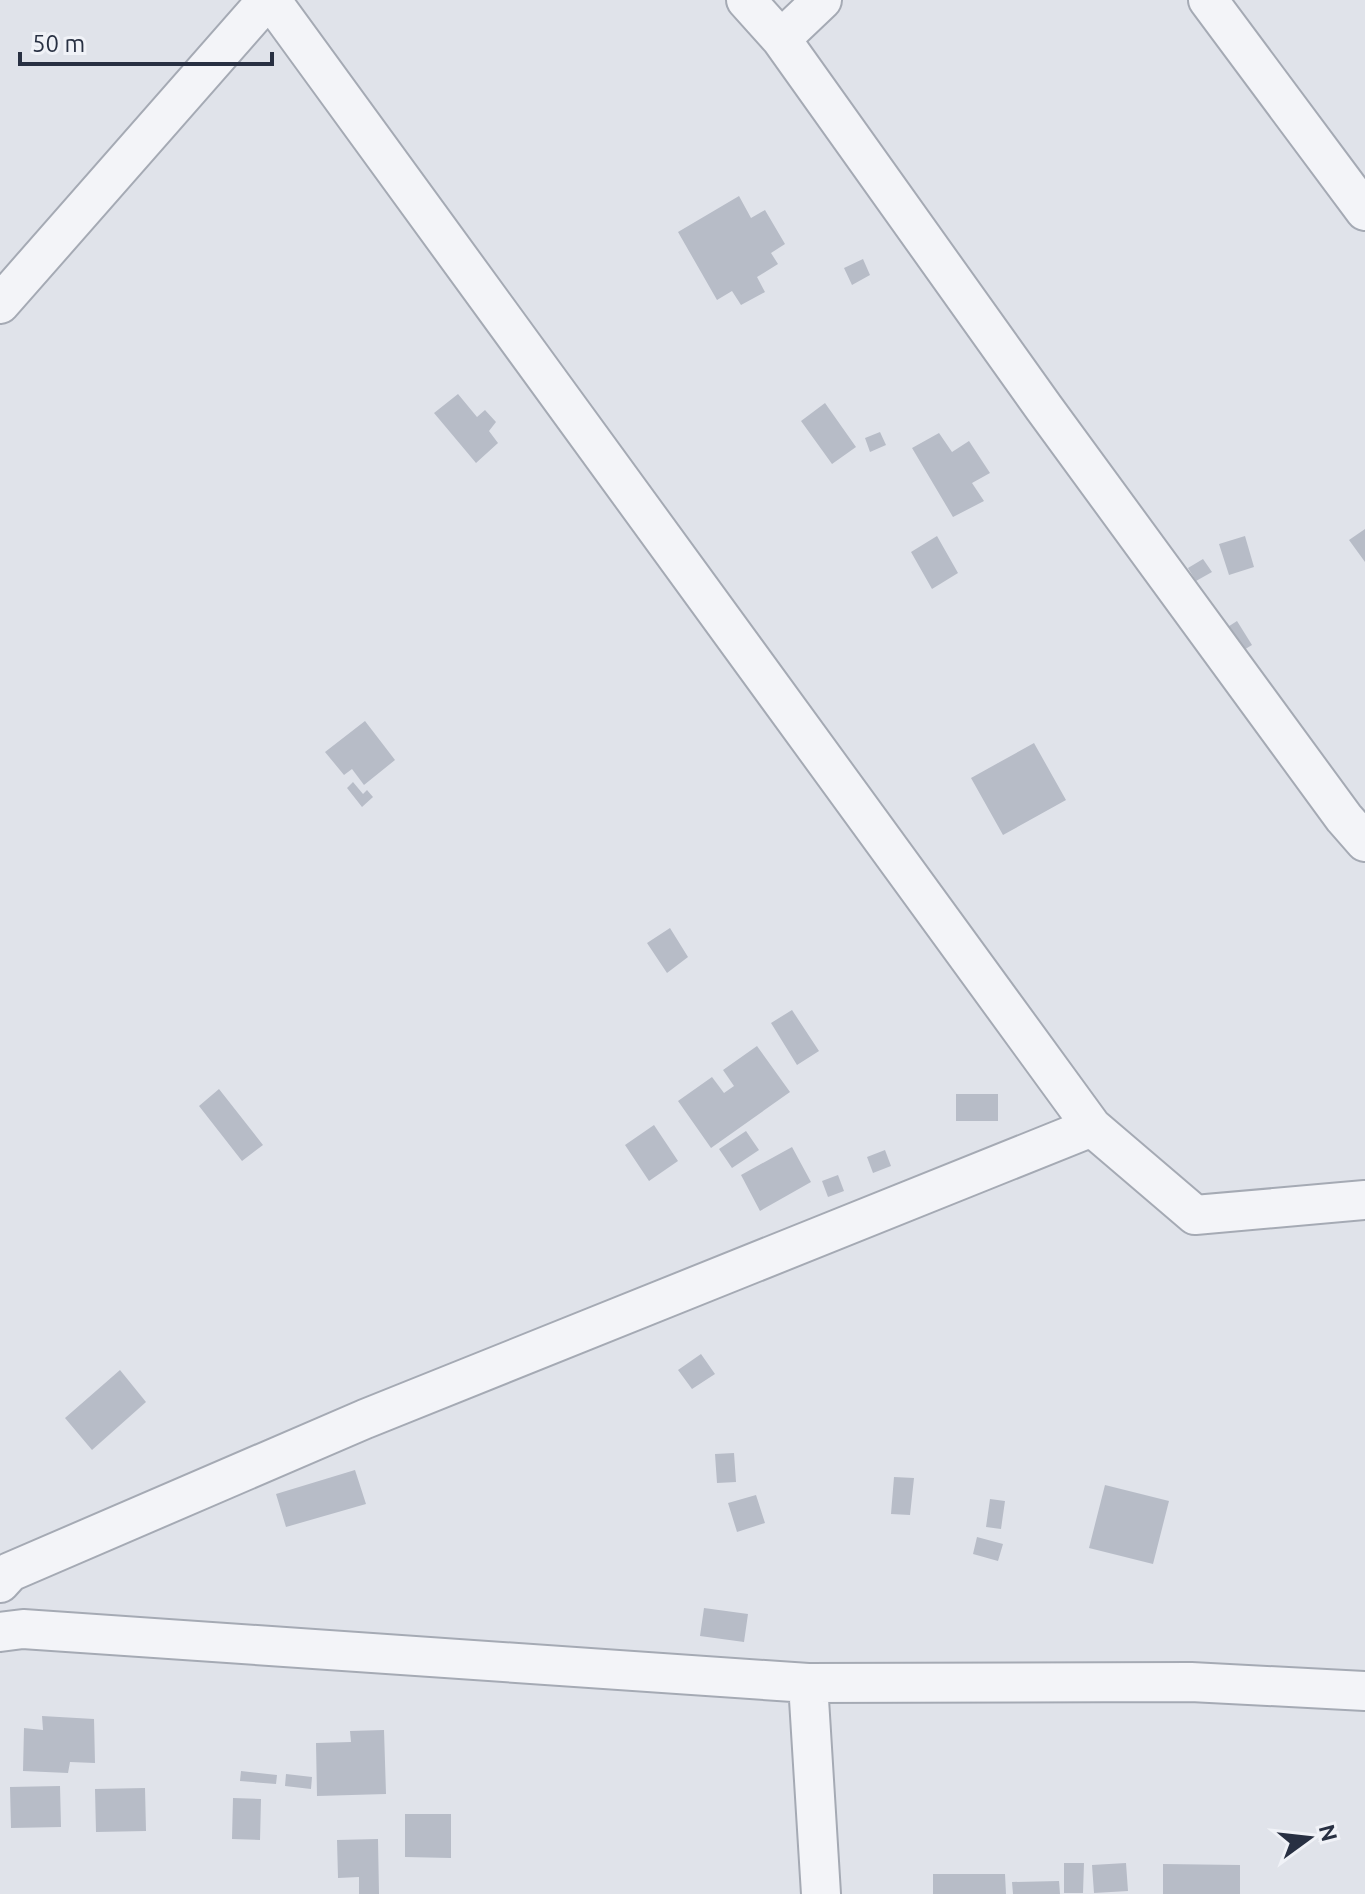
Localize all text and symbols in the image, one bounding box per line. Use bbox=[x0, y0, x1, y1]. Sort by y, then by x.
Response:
scale bar bbox=[20, 16, 272, 66]
text: 50 m bbox=[32, 30, 85, 57]
north arrow bbox=[1269, 1798, 1349, 1878]
text: N bbox=[1315, 1822, 1343, 1844]

